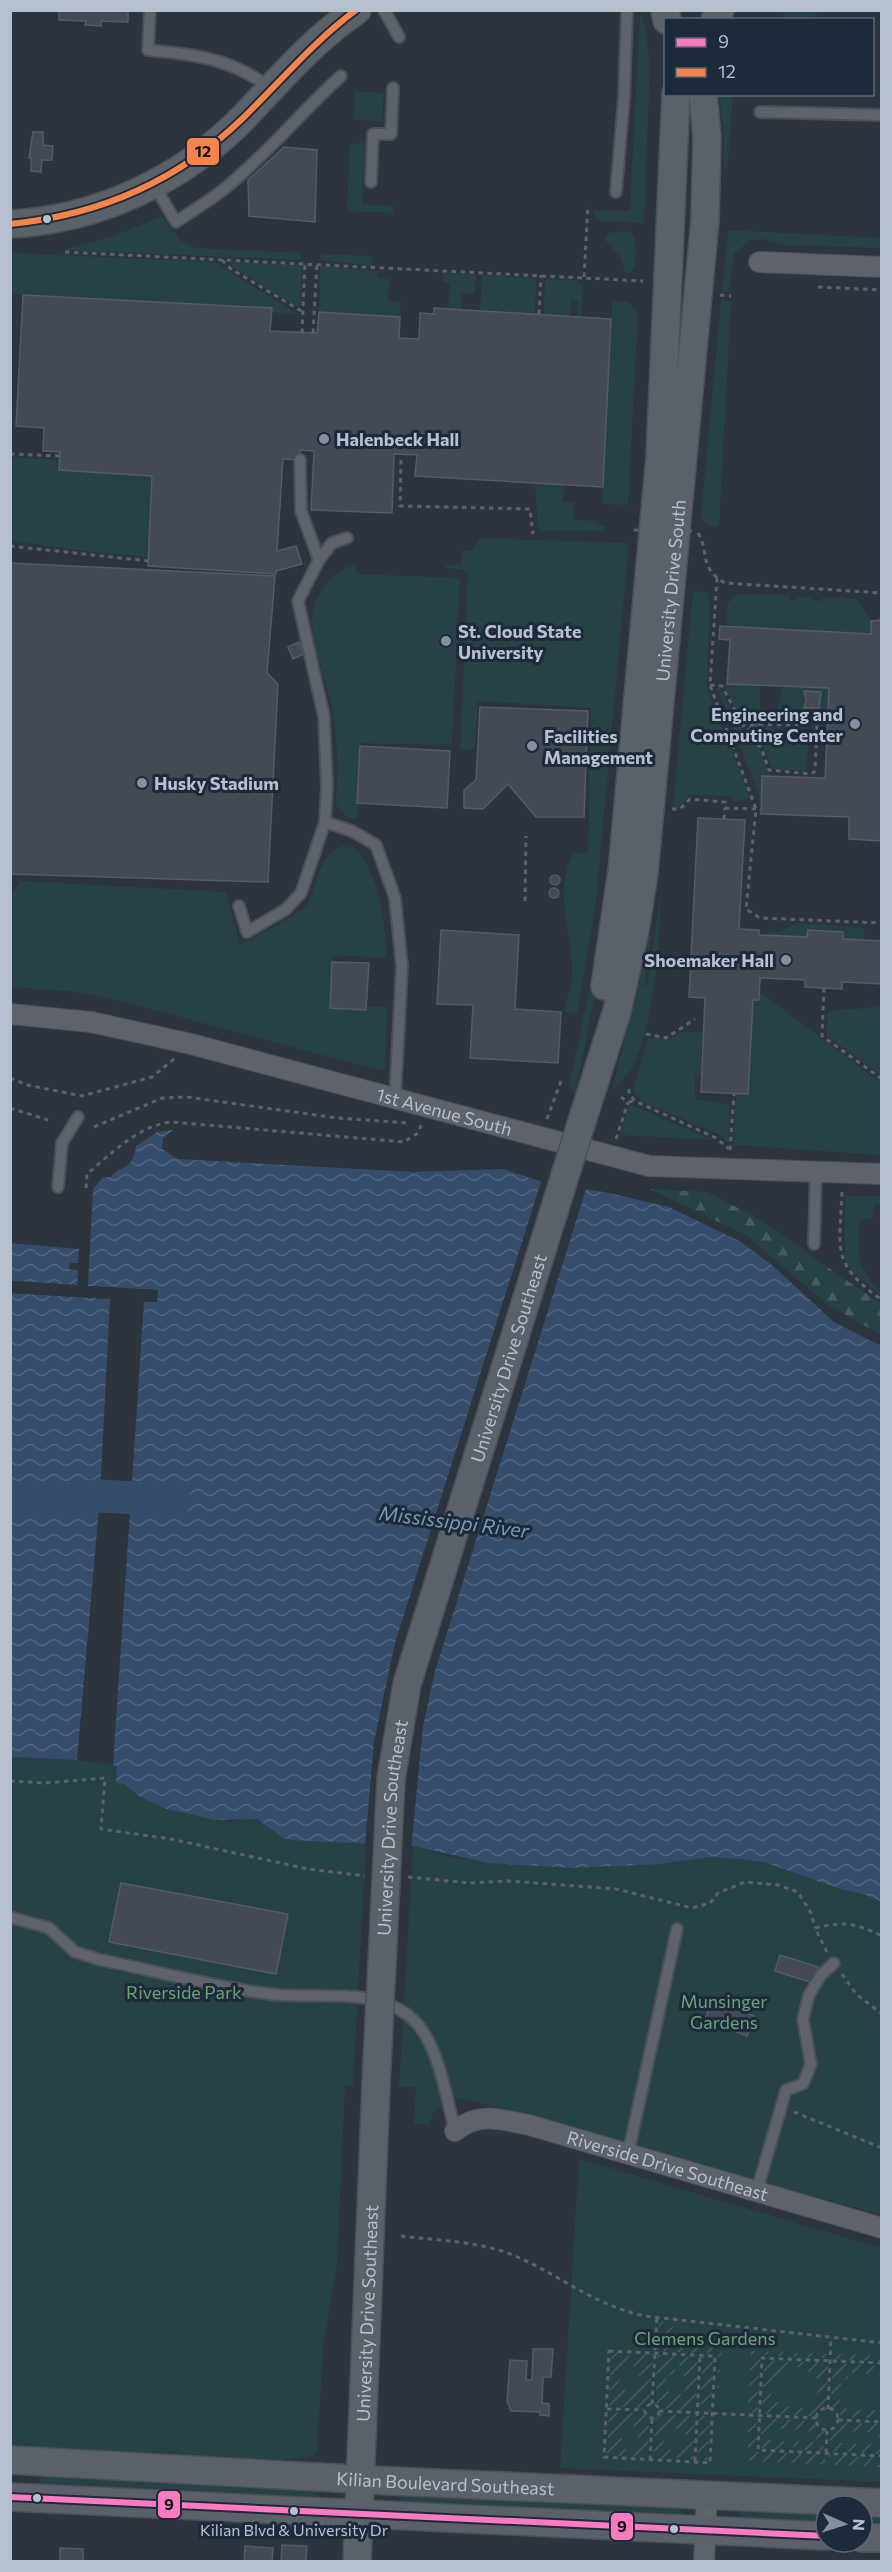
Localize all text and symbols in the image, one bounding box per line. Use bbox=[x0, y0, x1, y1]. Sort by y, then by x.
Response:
legend bbox=[664, 18, 874, 96]
text: 9 bbox=[718, 30, 729, 52]
text: 12 bbox=[718, 60, 736, 82]
line badge: 12 bbox=[186, 137, 220, 166]
text: 12 bbox=[195, 141, 211, 160]
unlabelled marker bbox=[41, 213, 53, 225]
place label: Halenbeck Hall bbox=[336, 428, 459, 450]
marker: Halenbeck Hall bbox=[317, 432, 331, 446]
street label: University Drive South bbox=[651, 498, 690, 682]
place label: St. Cloud State University bbox=[458, 620, 581, 663]
marker: St. Cloud State University bbox=[439, 634, 453, 648]
place label: Engineering and Computing Center bbox=[690, 703, 844, 746]
marker: Engineering and Computing Center bbox=[848, 717, 862, 731]
place label: Facilities Management bbox=[544, 725, 653, 768]
marker: Facilities Management bbox=[525, 739, 539, 753]
place label: Husky Stadium bbox=[154, 772, 279, 794]
marker: Husky Stadium bbox=[135, 776, 149, 790]
place label: Shoemaker Hall bbox=[644, 949, 774, 971]
marker: Shoemaker Hall bbox=[779, 953, 793, 967]
street label: 1st Avenue South bbox=[374, 1083, 515, 1140]
street label: University Drive Southeast bbox=[466, 1251, 551, 1465]
water label: Mississippi River bbox=[378, 1500, 531, 1542]
street label: University Drive Southeast bbox=[372, 1718, 412, 1936]
park label: Riverside Park bbox=[126, 1981, 242, 2003]
park label: Munsinger Gardens bbox=[681, 1990, 767, 2033]
street label: Riverside Drive Southeast bbox=[564, 2126, 771, 2205]
street label: University Drive Southeast bbox=[352, 2204, 382, 2422]
park label: Clemens Gardens bbox=[634, 2327, 776, 2349]
street label: Kilian Boulevard Southeast bbox=[336, 2467, 555, 2499]
line badge: 9 bbox=[157, 2490, 181, 2519]
unlabelled marker bbox=[31, 2492, 43, 2504]
text: 9 bbox=[164, 2494, 174, 2513]
north arrow bbox=[814, 2494, 874, 2554]
marker: Kilian Blvd & University Dr bbox=[288, 2505, 300, 2517]
line badge: 9 bbox=[610, 2512, 634, 2541]
text: 9 bbox=[617, 2516, 627, 2535]
text: N bbox=[850, 2518, 869, 2531]
place label: Kilian Blvd & University Dr bbox=[200, 2520, 389, 2539]
unlabelled marker bbox=[668, 2523, 680, 2535]

